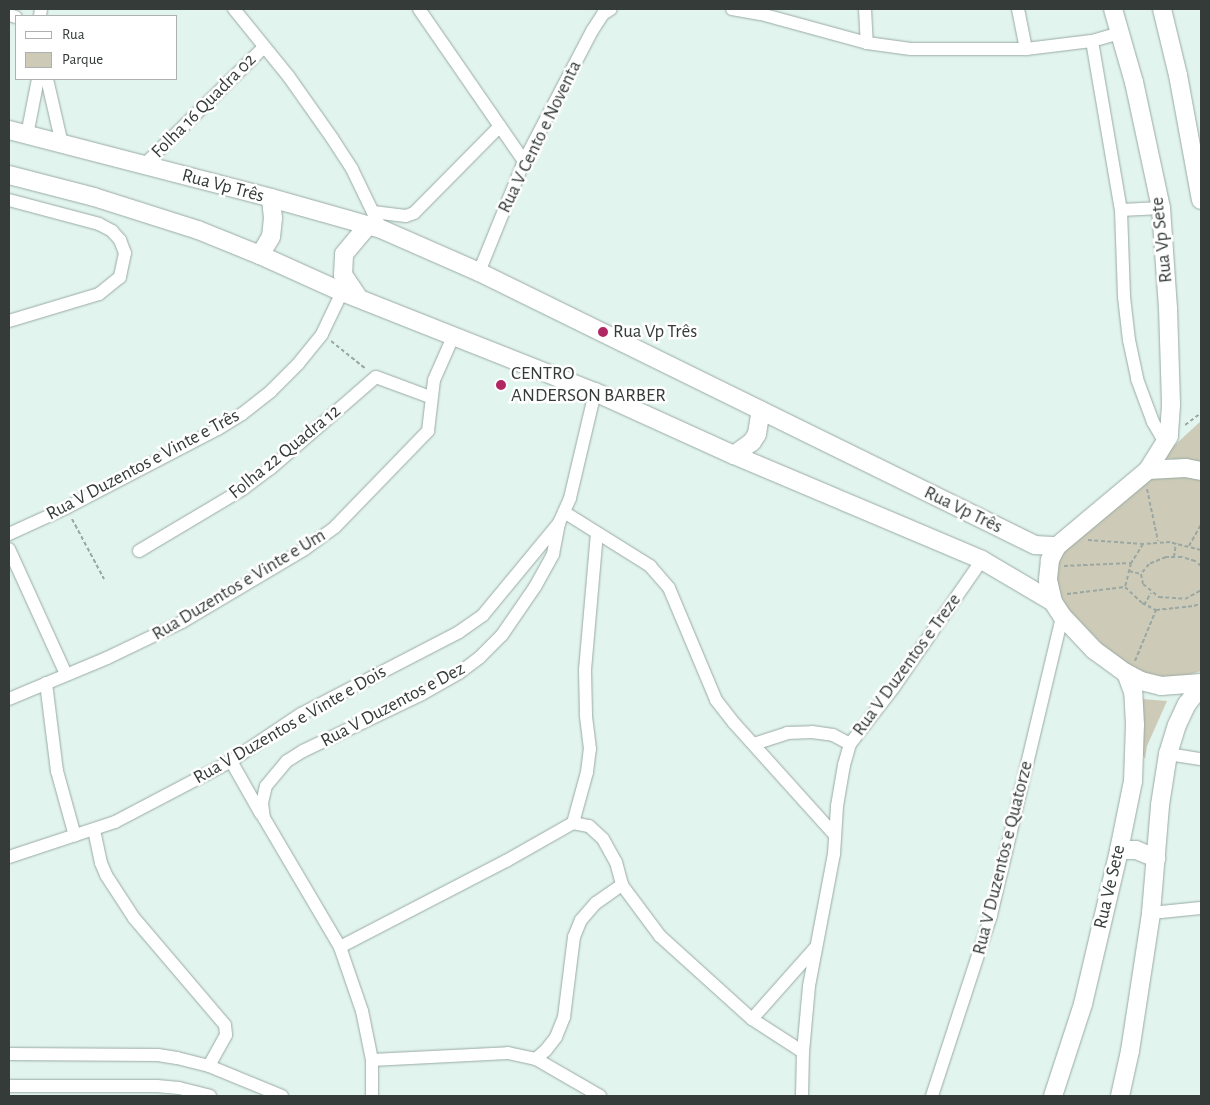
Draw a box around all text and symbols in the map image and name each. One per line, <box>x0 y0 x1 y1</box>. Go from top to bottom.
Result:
legend <box>15 15 178 80</box>
text: Rua <box>62 27 85 42</box>
street label: Folha 16 Quadra 02 <box>147 49 261 163</box>
text: Parque <box>62 52 103 67</box>
street label: Rua V Cento e Noventa <box>493 57 587 217</box>
street label: Rua Vp Três <box>179 164 267 208</box>
street label: Rua Vp Sete <box>1146 196 1178 284</box>
place label: Rua Vp Três <box>613 321 697 343</box>
marker: Rua Vp Três <box>597 326 609 338</box>
place label: CENTRO ANDERSON BARBER <box>511 363 666 407</box>
marker: CENTRO ANDERSON BARBER <box>495 379 507 391</box>
street label: Folha 22 Quadra 12 <box>224 400 346 504</box>
street label: Rua V Duzentos e Vinte e Três <box>42 404 244 526</box>
street label: Rua Vp Três <box>920 481 1006 539</box>
street label: Rua Duzentos e Vinte e Um <box>148 524 330 646</box>
street label: Rua V Duzentos e Treze <box>848 589 966 741</box>
street label: Rua V Duzentos e Dez <box>317 657 469 753</box>
street label: Rua V Duzentos e Vinte e Dois <box>190 660 390 790</box>
street label: Rua V Duzentos e Quatorze <box>968 759 1038 957</box>
street label: Rua Ve Sete <box>1089 843 1131 931</box>

